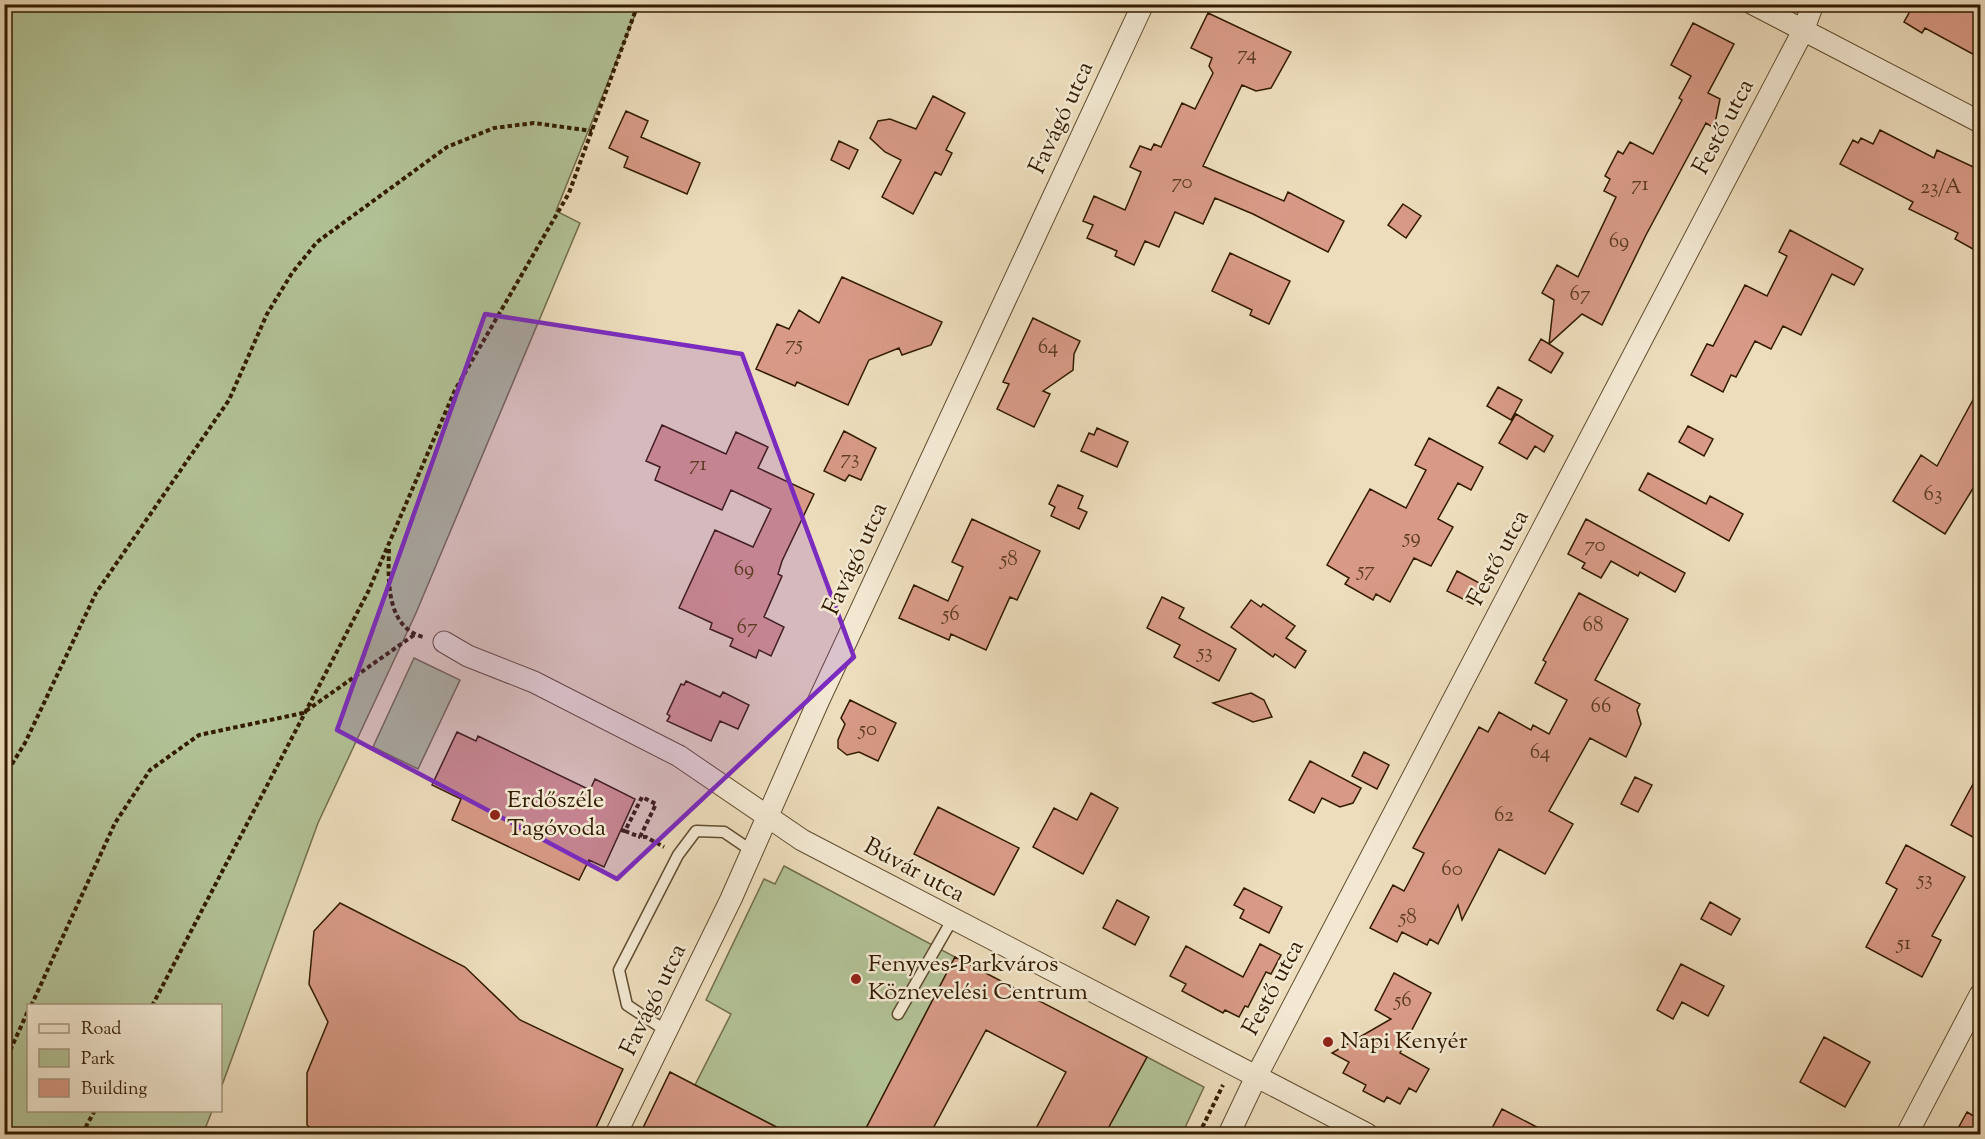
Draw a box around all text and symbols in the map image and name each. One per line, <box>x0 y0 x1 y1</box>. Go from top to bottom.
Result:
house number: 74 <box>1237 40 1257 70</box>
street label: Favágó utca <box>1021 56 1103 180</box>
street label: Festő utca <box>1685 73 1763 181</box>
house number: 70 <box>1171 168 1193 198</box>
house number: 71 <box>1631 170 1649 200</box>
house number: 23/A <box>1920 173 1962 203</box>
house number: 69 <box>1609 227 1629 257</box>
house number: 67 <box>1570 280 1591 310</box>
house number: 75 <box>785 330 803 360</box>
house number: 64 <box>1038 333 1058 363</box>
house number: 73 <box>840 444 860 474</box>
house number: 71 <box>689 450 707 480</box>
house number: 63 <box>1924 480 1942 510</box>
street label: Favágó utca <box>815 497 897 621</box>
street label: Festő utca <box>1460 504 1538 612</box>
house number: 59 <box>1402 523 1421 553</box>
house number: 70 <box>1584 531 1606 561</box>
house number: 58 <box>999 545 1018 575</box>
house number: 69 <box>734 555 754 585</box>
house number: 57 <box>1356 556 1375 586</box>
house number: 56 <box>941 600 960 630</box>
house number: 68 <box>1583 611 1603 641</box>
house number: 67 <box>737 613 758 643</box>
house number: 53 <box>1196 638 1213 668</box>
house number: 66 <box>1591 692 1611 722</box>
house number: 50 <box>858 715 877 745</box>
house number: 64 <box>1530 738 1550 768</box>
place label: Erdőszéle Tagóvoda <box>507 784 606 846</box>
house number: 62 <box>1494 801 1514 831</box>
marker: Erdőszéle Tagóvoda <box>488 808 502 822</box>
street label: Búvár utca <box>857 830 971 912</box>
house number: 60 <box>1441 855 1463 885</box>
house number: 53 <box>1916 865 1933 895</box>
house number: 58 <box>1398 903 1417 933</box>
house number: 51 <box>1896 929 1911 959</box>
street label: Festő utca <box>1235 934 1313 1042</box>
street label: Favágó utca <box>612 938 696 1062</box>
place label: Fenyves-Parkváros Köznevelési Centrum <box>868 948 1088 1010</box>
marker: Fenyves-Parkváros Köznevelési Centrum <box>849 972 863 986</box>
house number: 56 <box>1393 986 1412 1016</box>
legend <box>27 1004 222 1112</box>
text: Road <box>81 1017 121 1043</box>
place label: Napi Kenyér <box>1340 1025 1468 1059</box>
marker: Napi Kenyér <box>1321 1035 1335 1049</box>
text: Park <box>81 1047 116 1073</box>
text: Building <box>81 1077 147 1103</box>

